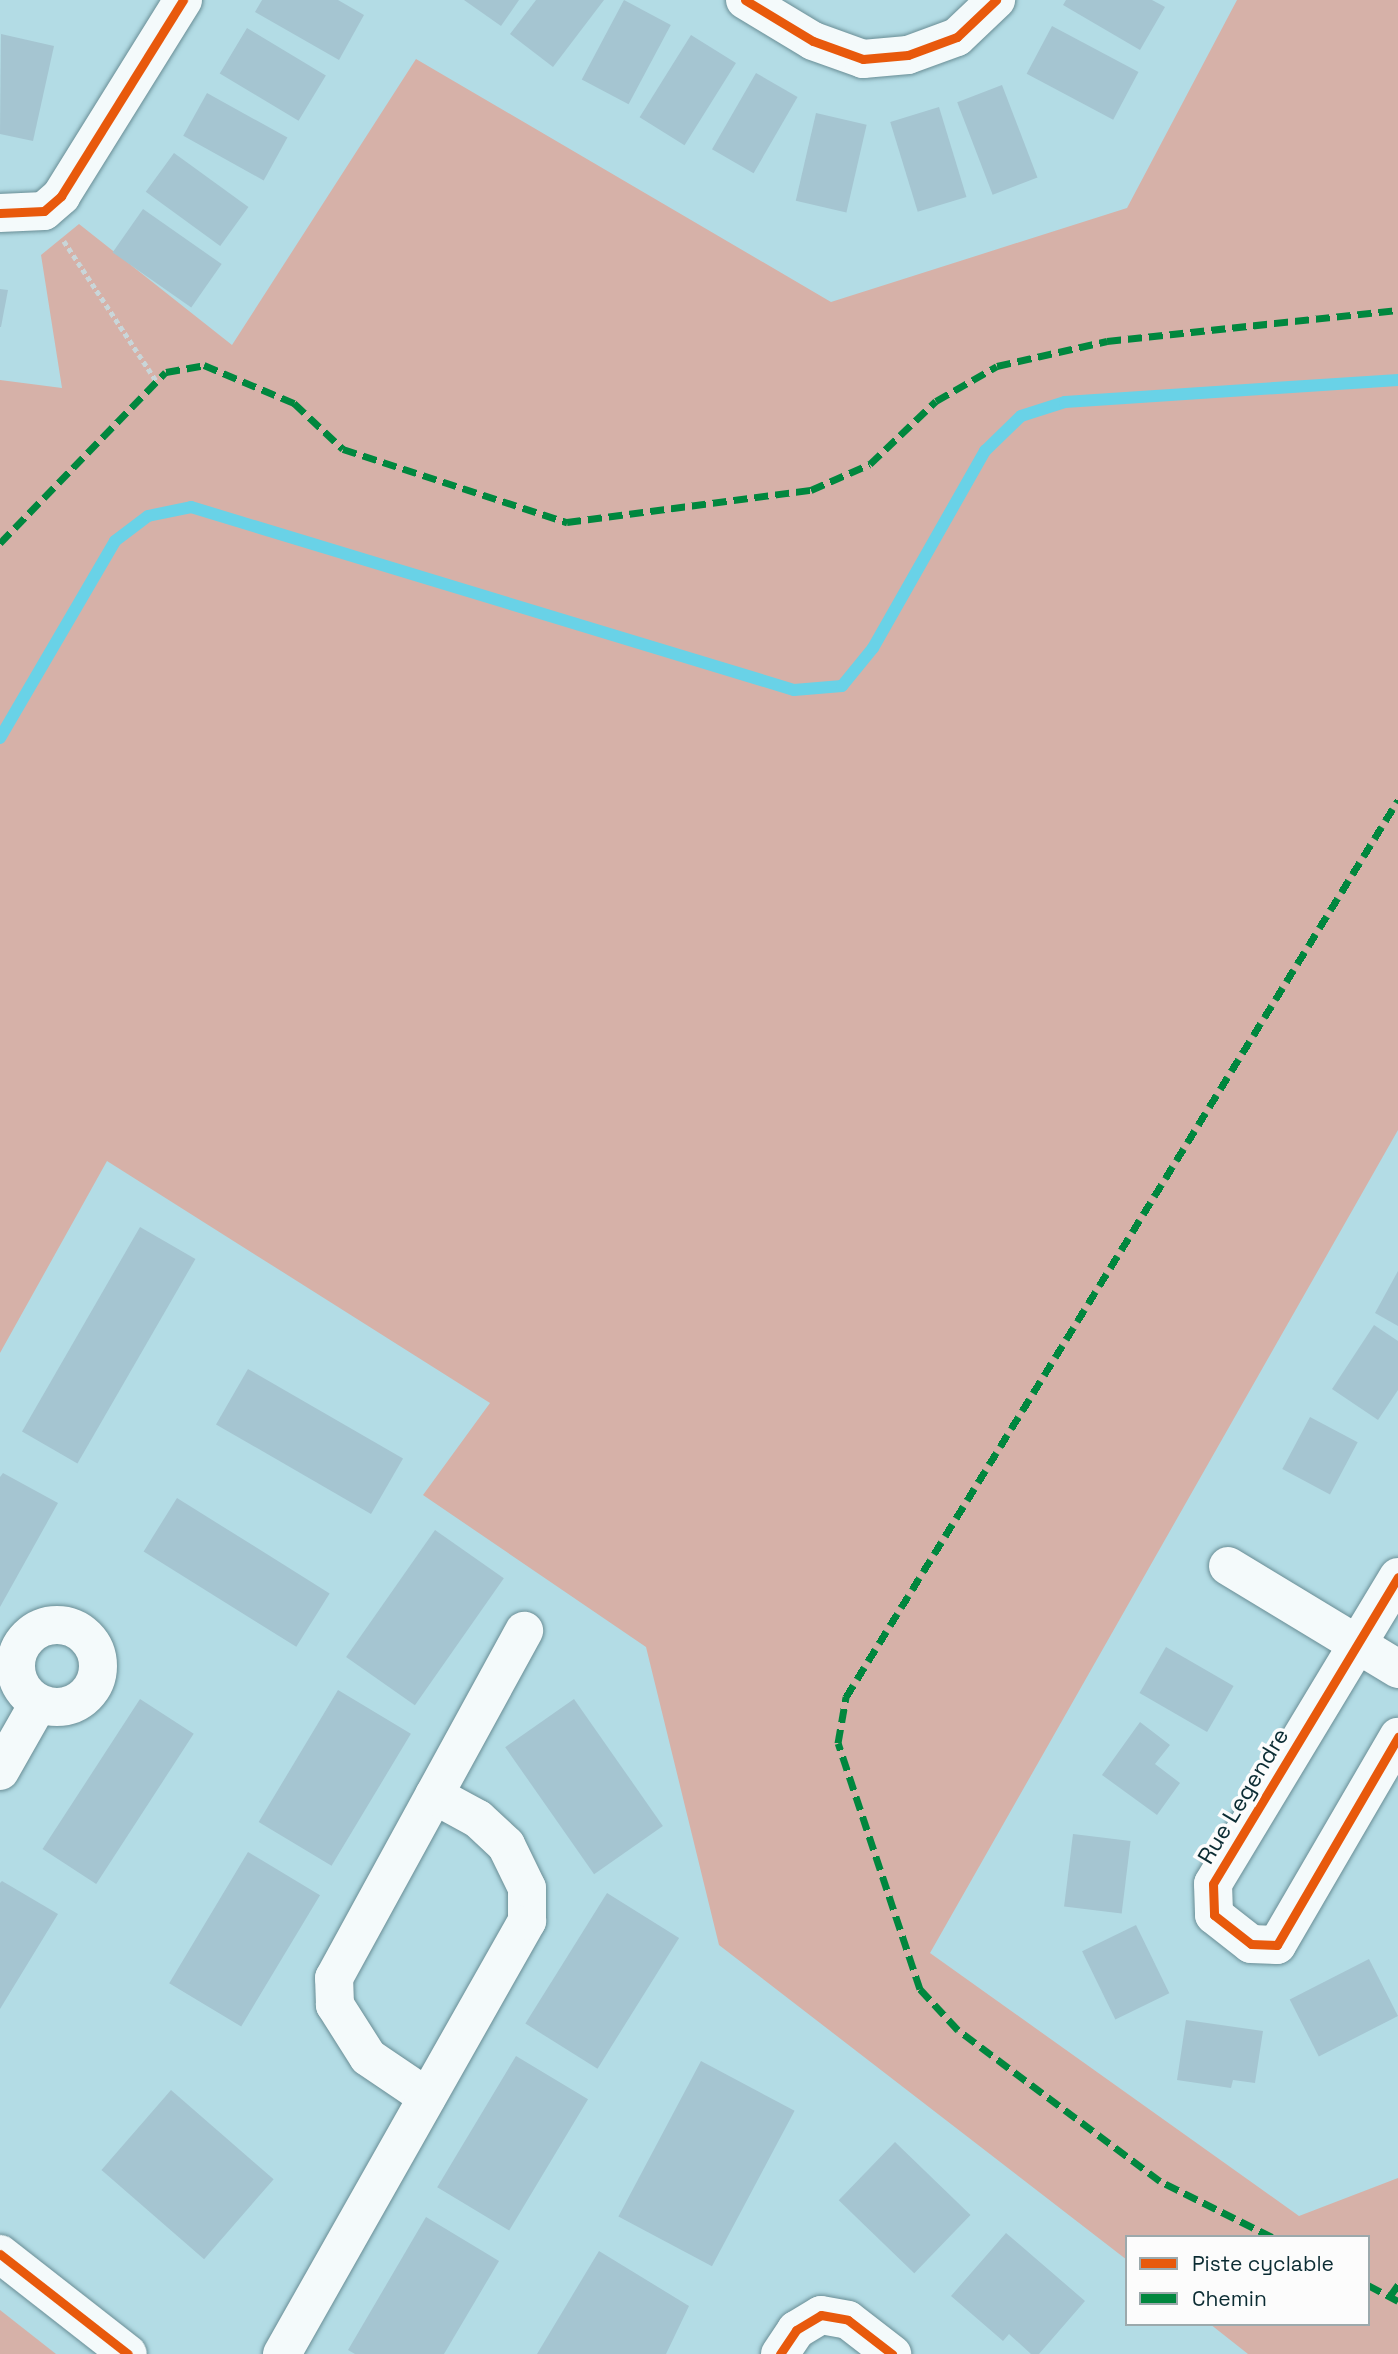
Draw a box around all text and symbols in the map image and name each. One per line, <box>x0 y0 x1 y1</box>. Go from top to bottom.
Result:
street label: Rue Legendre <box>1192 1723 1294 1869</box>
legend <box>1125 2235 1370 2326</box>
text: Piste cyclable <box>1192 2250 1334 2277</box>
text: Chemin <box>1192 2285 1267 2312</box>

